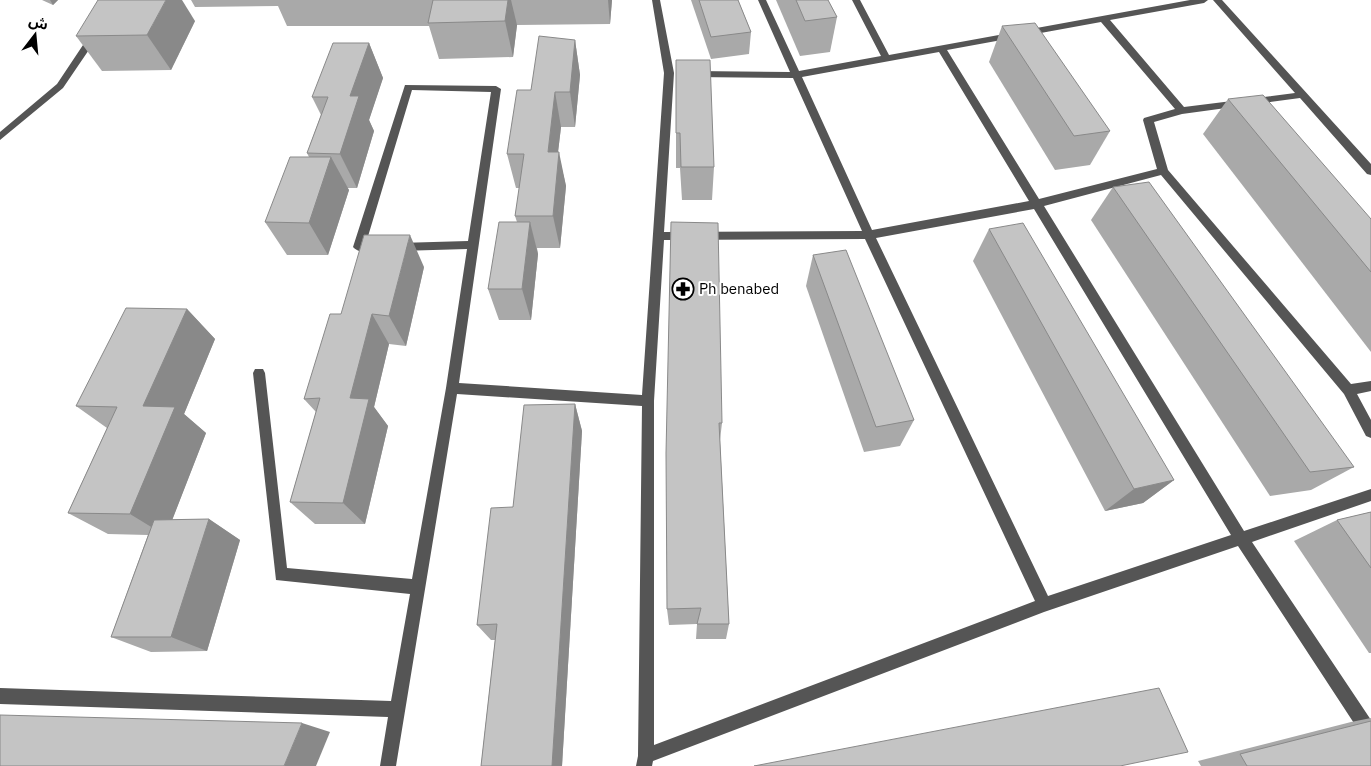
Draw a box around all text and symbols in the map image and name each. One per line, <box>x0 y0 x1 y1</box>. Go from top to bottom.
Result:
north arrow <box>10 10 60 60</box>
text: ش <box>27 11 50 34</box>
pharmacy icon: Ph benabed <box>671 277 695 301</box>
place label: Ph benabed <box>699 279 779 298</box>

